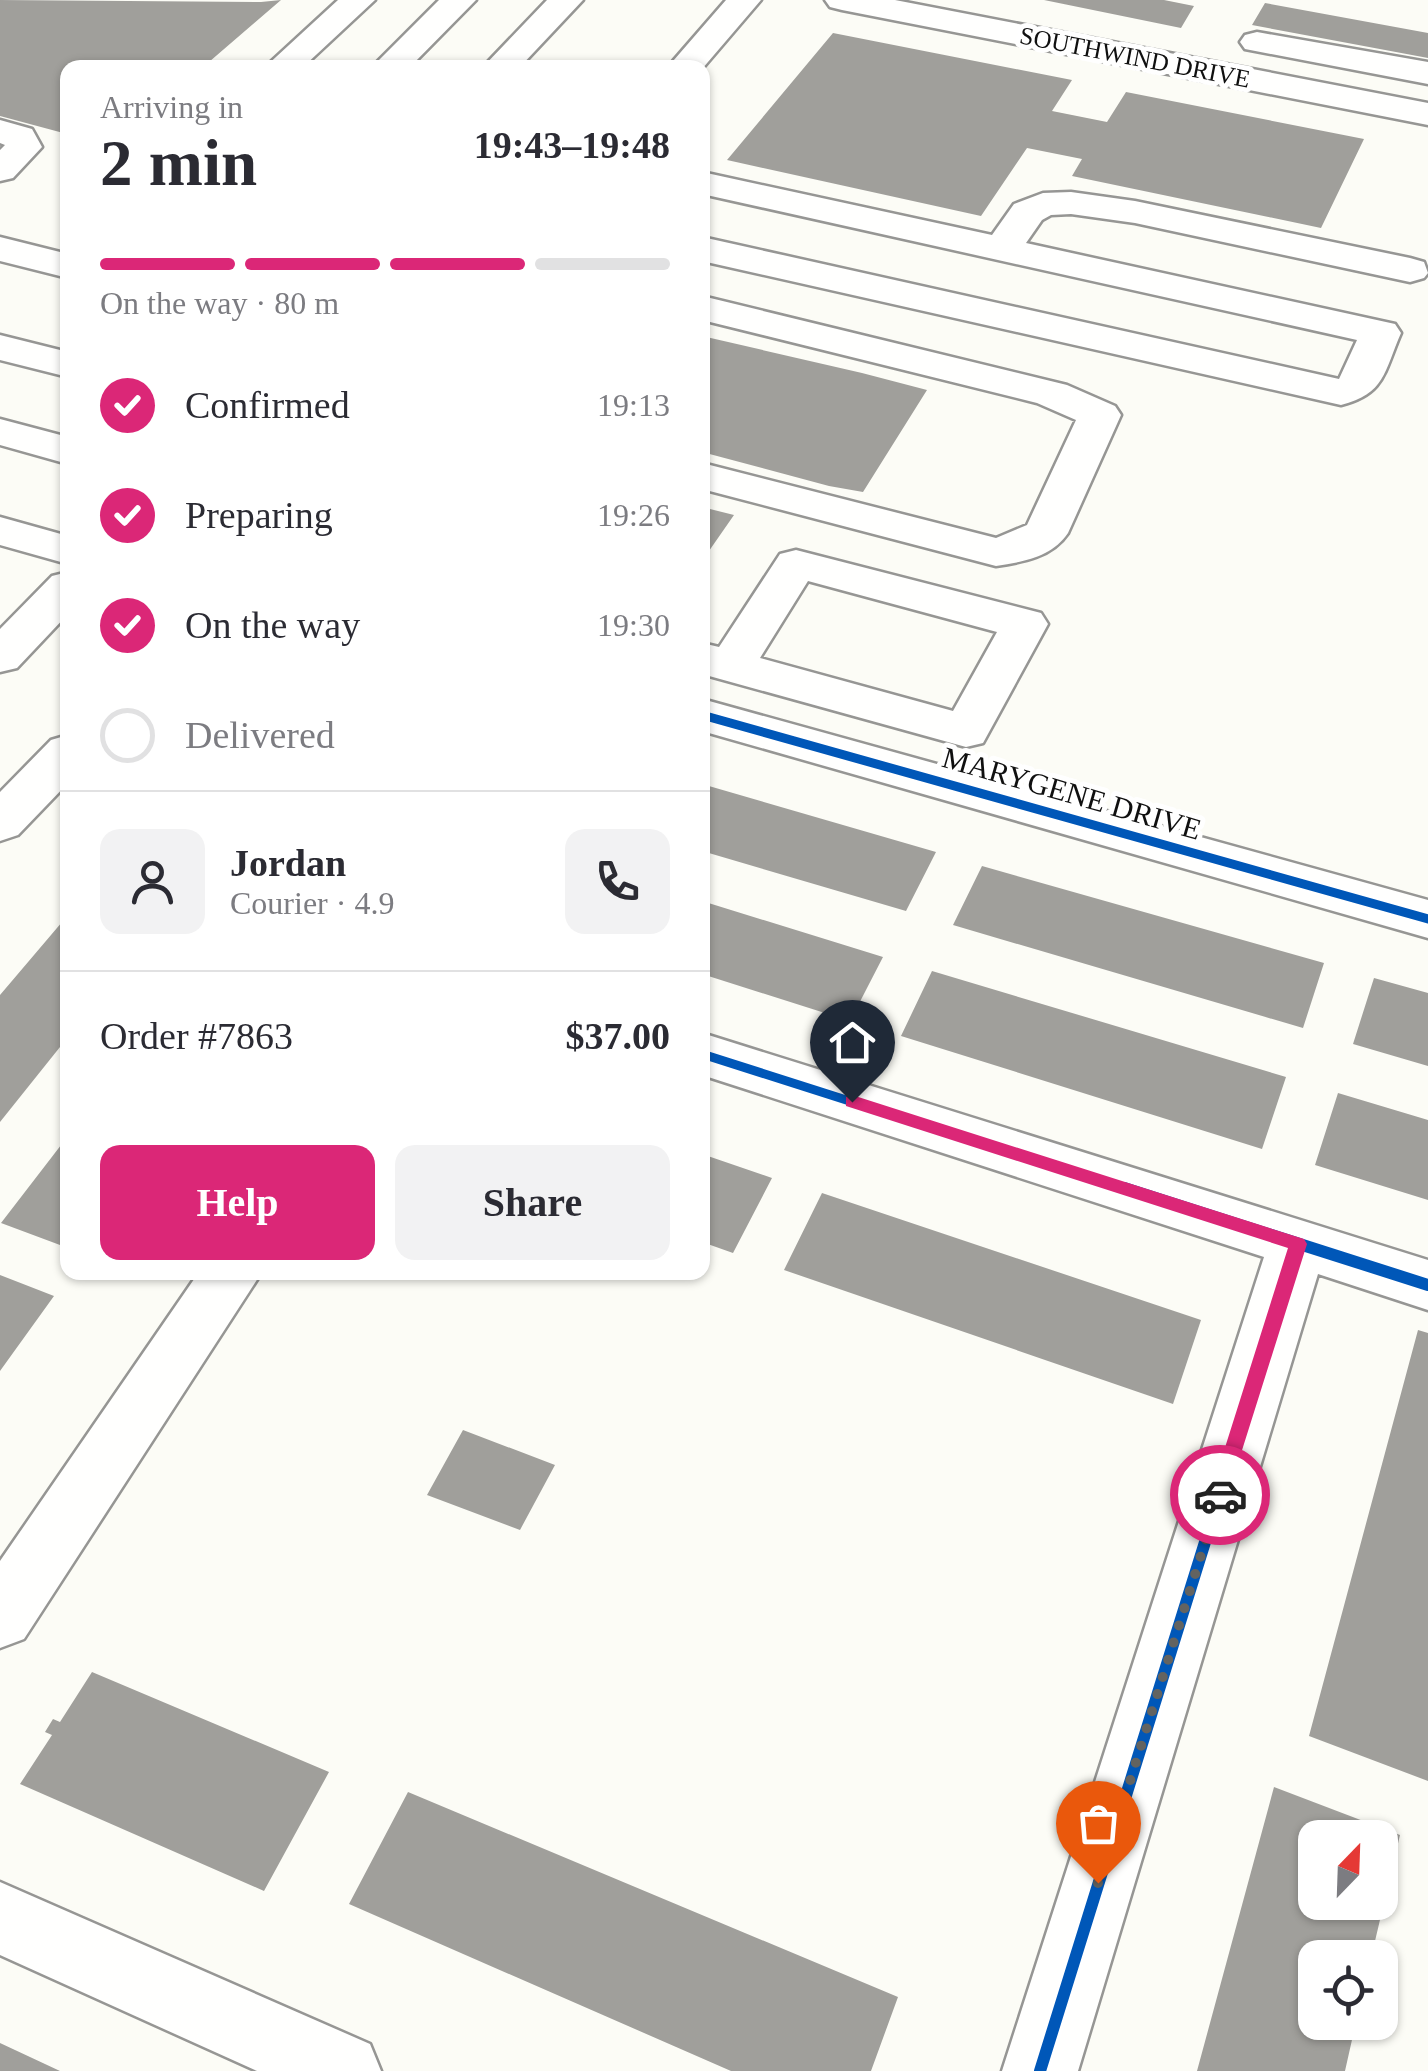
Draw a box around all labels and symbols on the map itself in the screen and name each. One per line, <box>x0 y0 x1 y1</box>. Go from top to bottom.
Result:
street label: SOUTHWIND DRIVE <box>1018 21 1252 93</box>
street label: MARYGENE DRIVE <box>939 740 1205 846</box>
pin <box>810 1000 895 1103</box>
courier <box>1170 1445 1270 1545</box>
pin <box>1056 1781 1141 1884</box>
north arrow <box>1298 1820 1398 1920</box>

